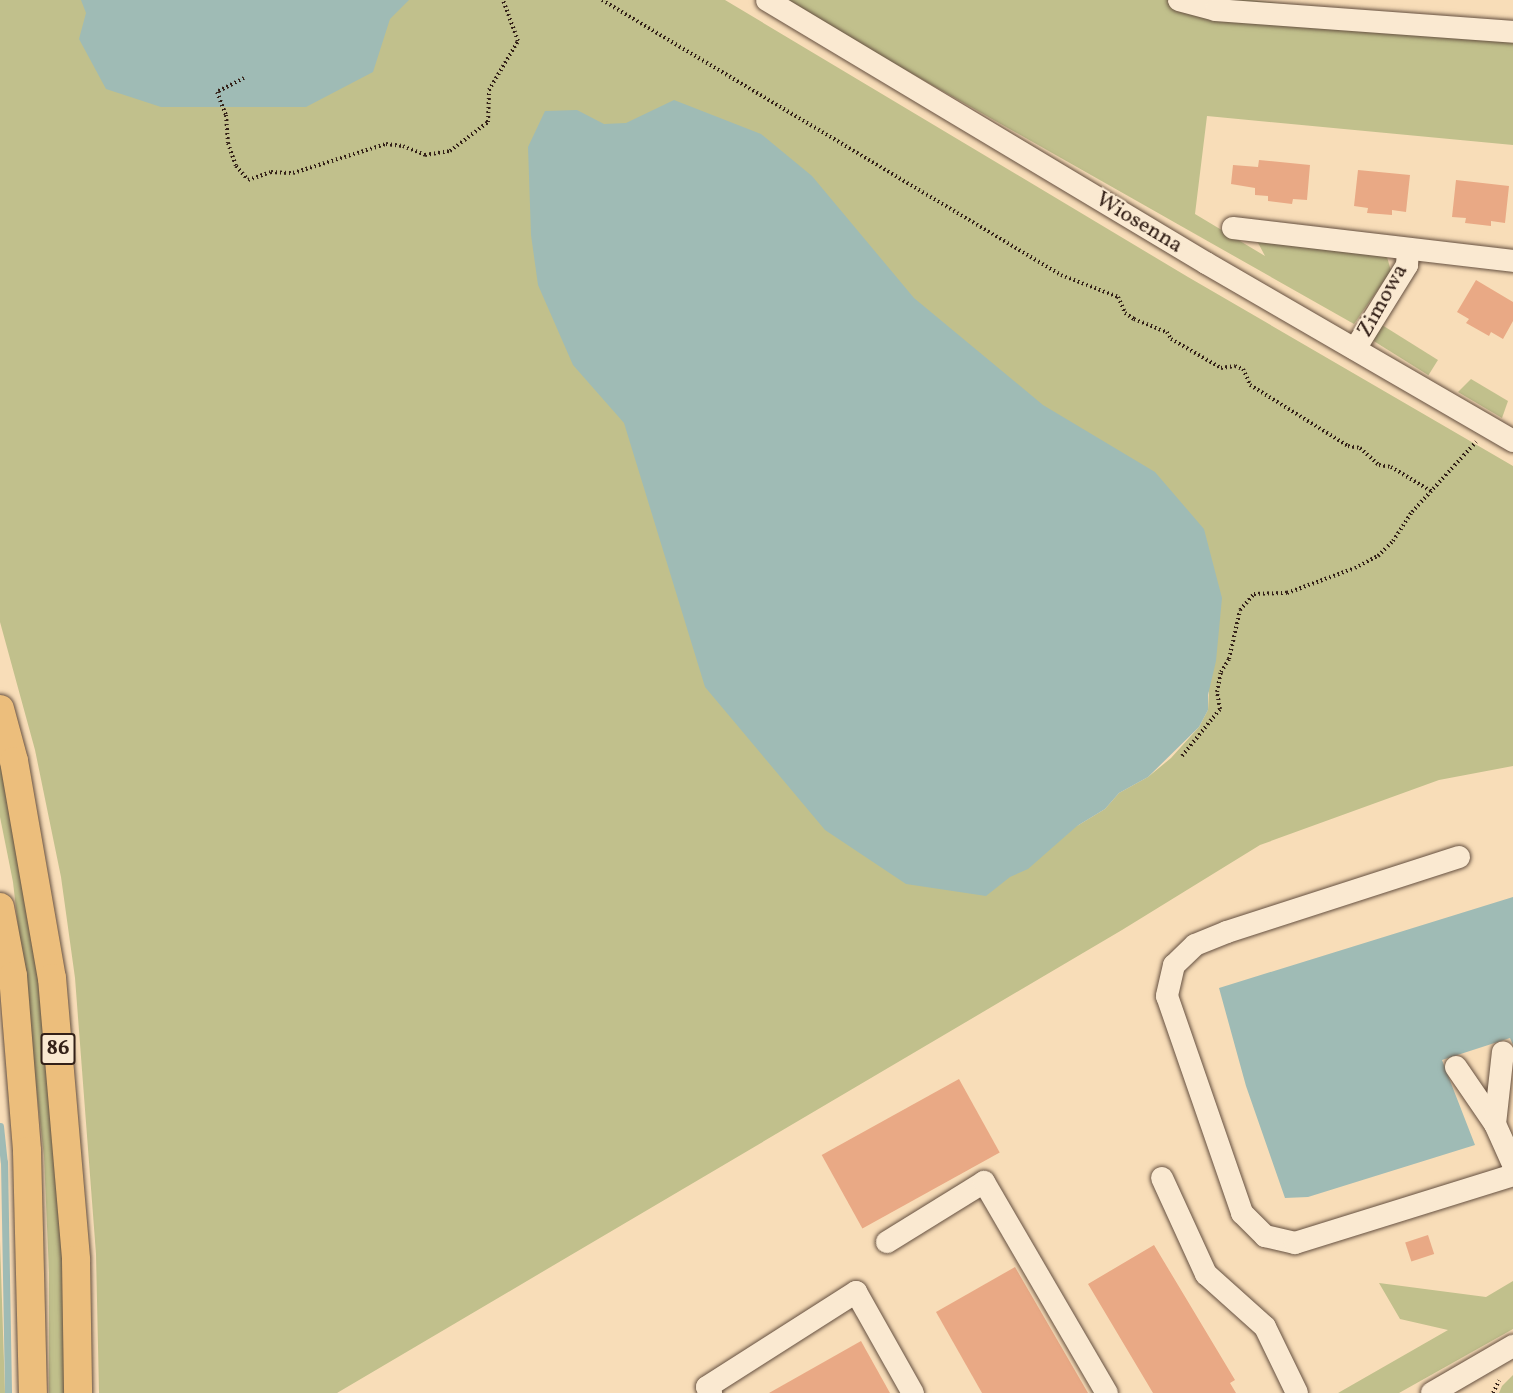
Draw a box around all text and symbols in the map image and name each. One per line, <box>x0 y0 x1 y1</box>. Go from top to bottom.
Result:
street label: Wiosenna <box>1091 187 1187 259</box>
street label: Zimowa <box>1352 260 1414 342</box>
road number: 86 <box>40 1031 76 1067</box>

